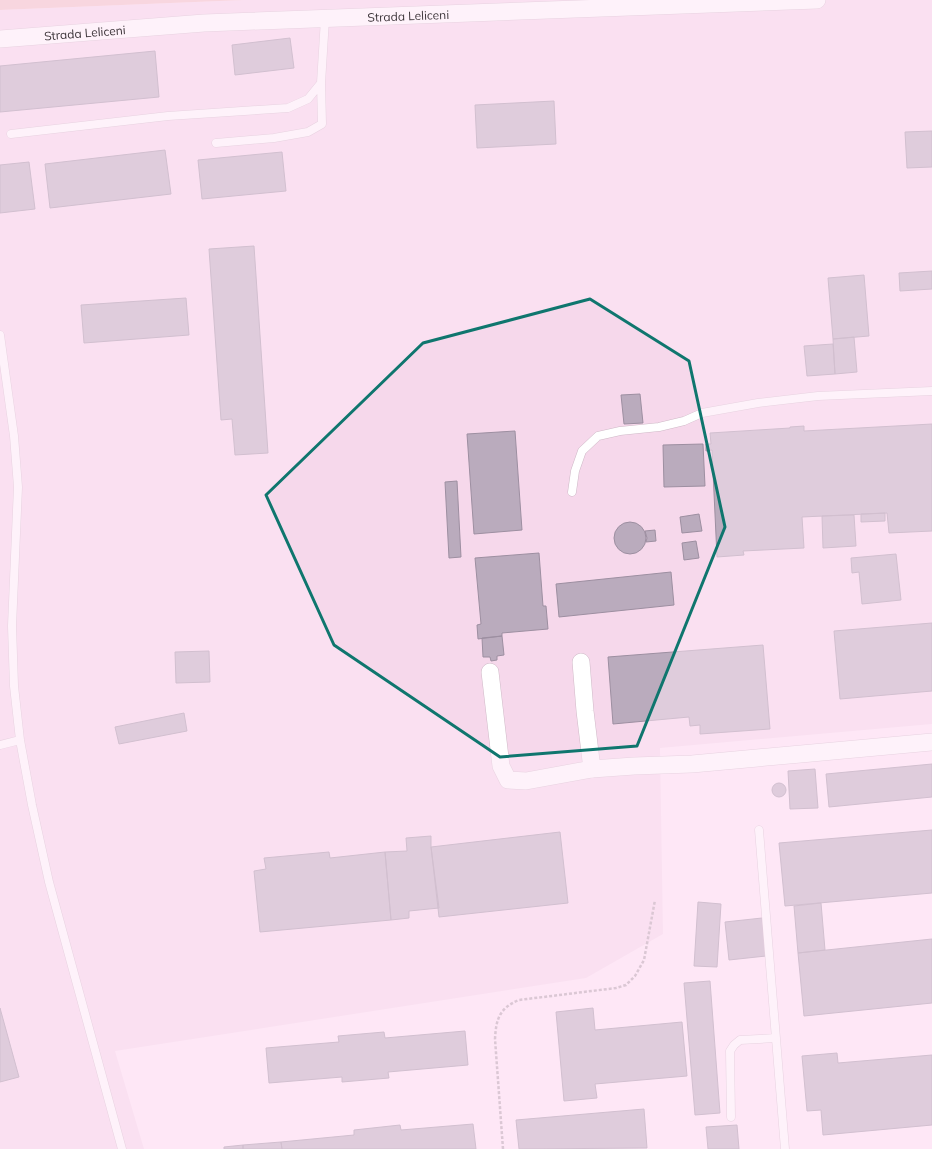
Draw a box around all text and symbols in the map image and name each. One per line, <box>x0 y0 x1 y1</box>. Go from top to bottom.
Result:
street label: Strada Leliceni <box>367 6 449 24</box>
street label: Strada Leliceni <box>43 22 126 43</box>

